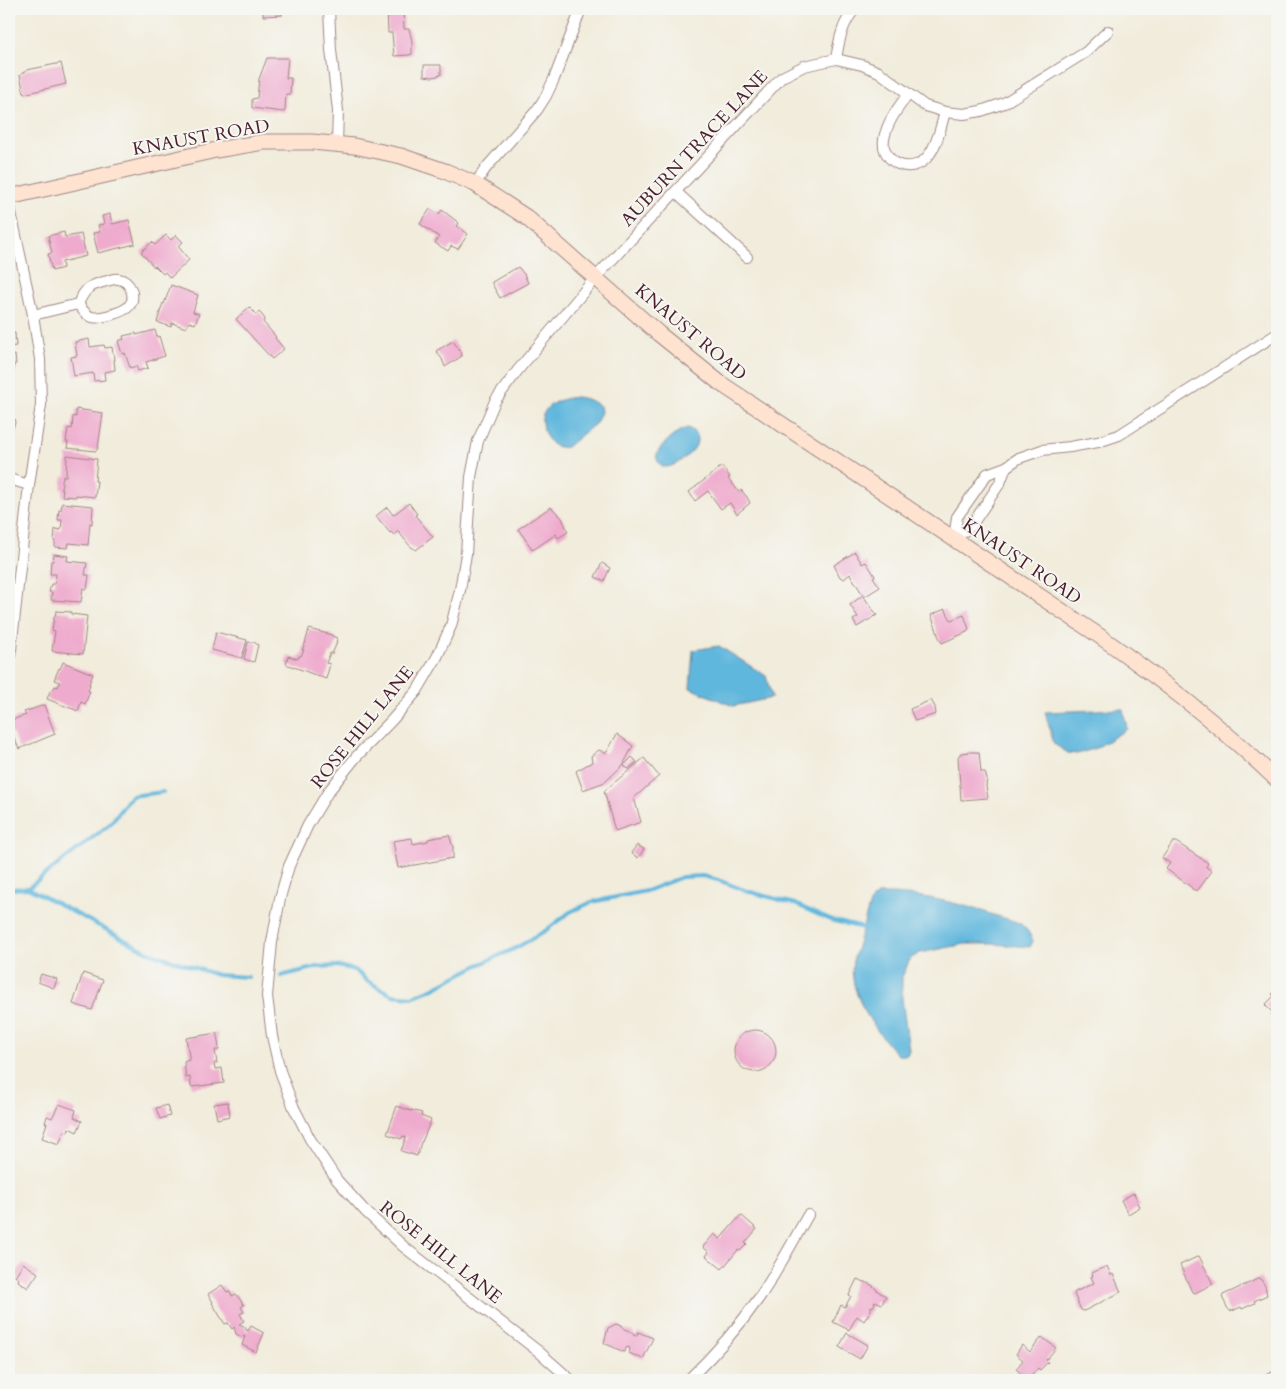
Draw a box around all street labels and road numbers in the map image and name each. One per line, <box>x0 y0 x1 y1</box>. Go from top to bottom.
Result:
street label: AUBURN TRACE LANE <box>615 65 774 232</box>
street label: KNAUST ROAD <box>131 113 272 162</box>
street label: KNAUST ROAD <box>629 278 752 387</box>
street label: KNAUST ROAD <box>957 512 1086 611</box>
street label: ROSE HILL LANE <box>305 661 420 794</box>
street label: ROSE HILL LANE <box>374 1195 507 1310</box>

